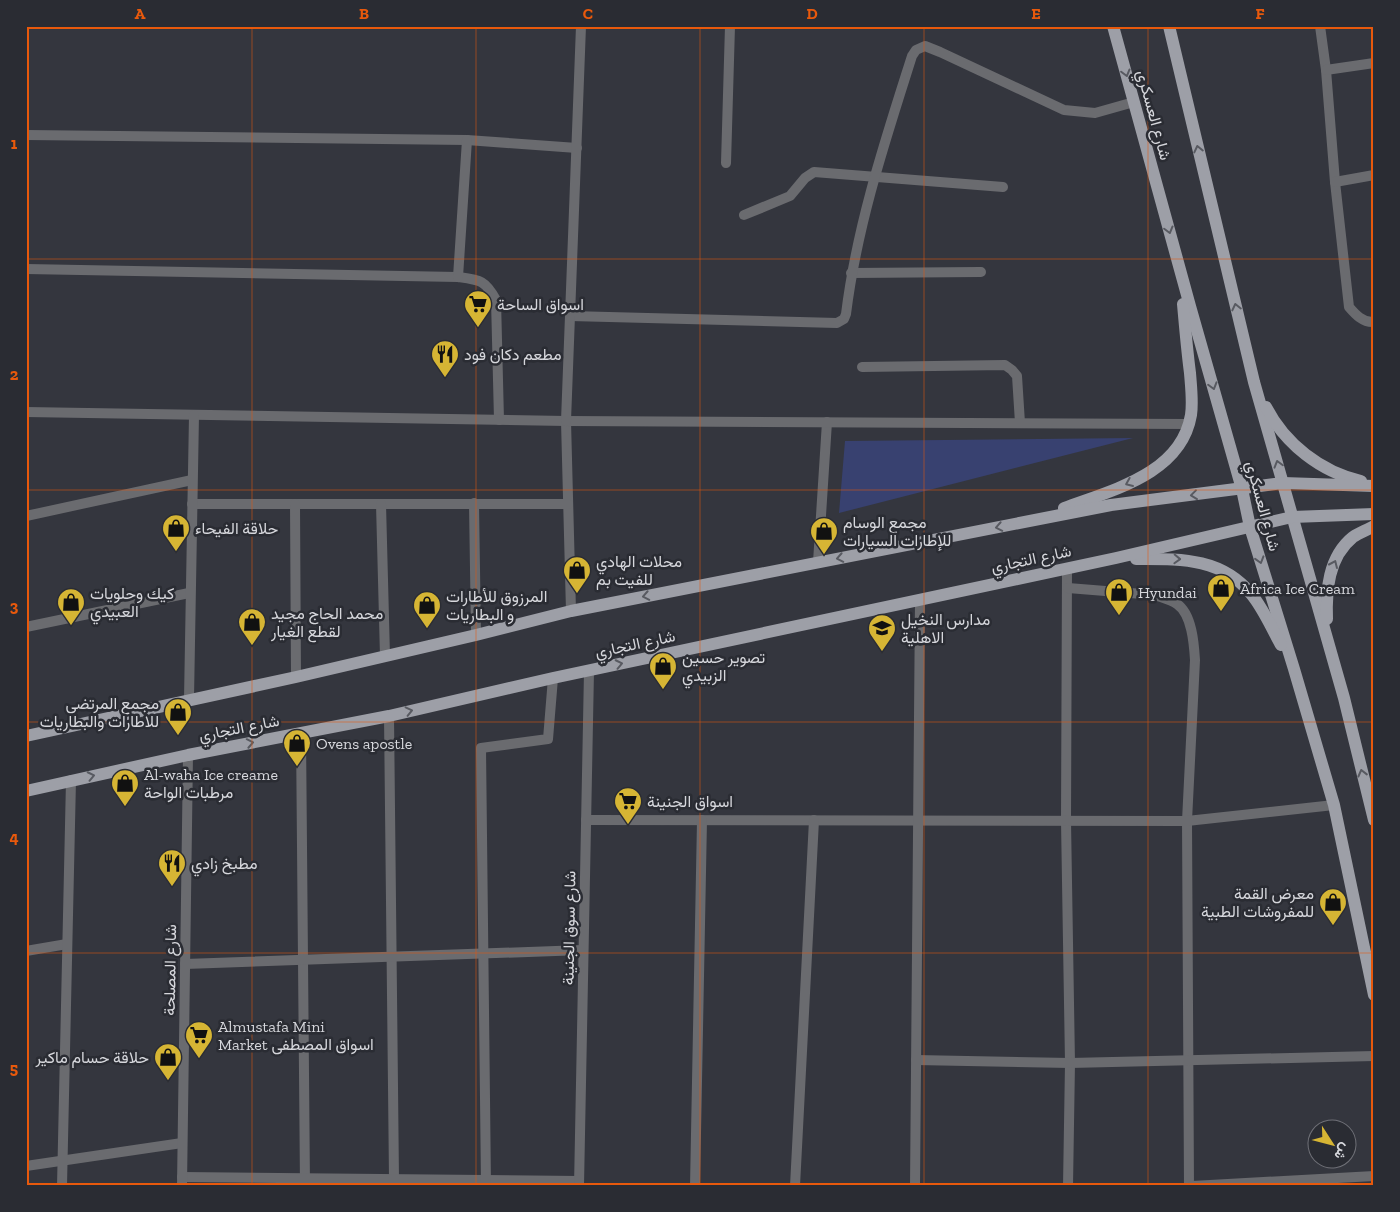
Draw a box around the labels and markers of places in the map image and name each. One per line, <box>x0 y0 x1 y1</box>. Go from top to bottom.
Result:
supermarket icon: اسواق الساحة <box>463 289 493 328</box>
place label: اسواق الساحة <box>497 295 584 315</box>
restaurant icon: مطعم دكان فود <box>430 339 460 378</box>
place label: مطعم دكان فود <box>464 345 562 365</box>
shop icon: حلاقة الفيحاء <box>161 513 191 552</box>
place label: مجمع الوسام للإطارات السيارات <box>843 513 951 551</box>
shop icon: مجمع الوسام للإطارات السيارات <box>809 516 839 555</box>
place label: حلاقة الفيحاء <box>195 519 279 538</box>
place label: محلات الهادي للفيت بم <box>596 552 682 590</box>
shop icon: محلات الهادي للفيت بم <box>562 555 592 594</box>
shop icon: Africa Ice Cream <box>1206 573 1236 612</box>
shop icon: Hyundai <box>1104 577 1134 616</box>
place label: Africa Ice Cream <box>1240 579 1355 598</box>
place label: Hyundai <box>1138 583 1197 602</box>
place label: كيك وحلويات العبيدي <box>90 584 174 625</box>
shop icon: كيك وحلويات العبيدي <box>56 587 86 626</box>
place label: المرزوق للأطارات و البطاريات <box>446 587 547 625</box>
shop icon: المرزوق للأطارات و البطاريات <box>412 590 442 629</box>
place label: محمد الحاج مجيد لقطع الغيار <box>270 604 383 643</box>
shop icon: محمد الحاج مجيد لقطع الغيار <box>237 607 267 646</box>
place label: مدارس النخيل الاهلية <box>901 610 990 647</box>
school or university icon: مدارس النخيل الاهلية <box>867 613 897 652</box>
place label: تصوير حسين الزبيدي <box>682 648 765 689</box>
shop icon: تصوير حسين الزبيدي <box>648 651 678 690</box>
place label: مجمع المرتضى للاطارات والبطاريات <box>40 694 159 732</box>
shop icon: مجمع المرتضى للاطارات والبطاريات <box>163 697 193 736</box>
shop icon: Ovens apostle <box>282 728 312 767</box>
place label: Ovens apostle <box>316 734 412 753</box>
place label: Al-waha Ice creame مرطبات الواحة <box>144 765 278 803</box>
shop icon: Al-waha Ice creame مرطبات الواحة <box>110 768 140 807</box>
supermarket icon: اسواق الجنينة <box>613 786 643 825</box>
place label: اسواق الجنينة <box>647 792 733 812</box>
restaurant icon: مطبخ زادي <box>157 848 187 887</box>
place label: مطبخ زادي <box>191 854 258 877</box>
place label: معرض القمة للمفروشات الطبية <box>1201 884 1314 922</box>
shop icon: معرض القمة للمفروشات الطبية <box>1318 887 1348 926</box>
place label: Almustafa Mini Market اسواق المصطفى <box>218 1017 374 1055</box>
supermarket icon: Almustafa Mini Market اسواق المصطفى <box>184 1020 214 1059</box>
shop icon: حلاقة حسام ماكير <box>153 1042 183 1081</box>
place label: حلاقة حسام ماكير <box>34 1048 149 1068</box>

